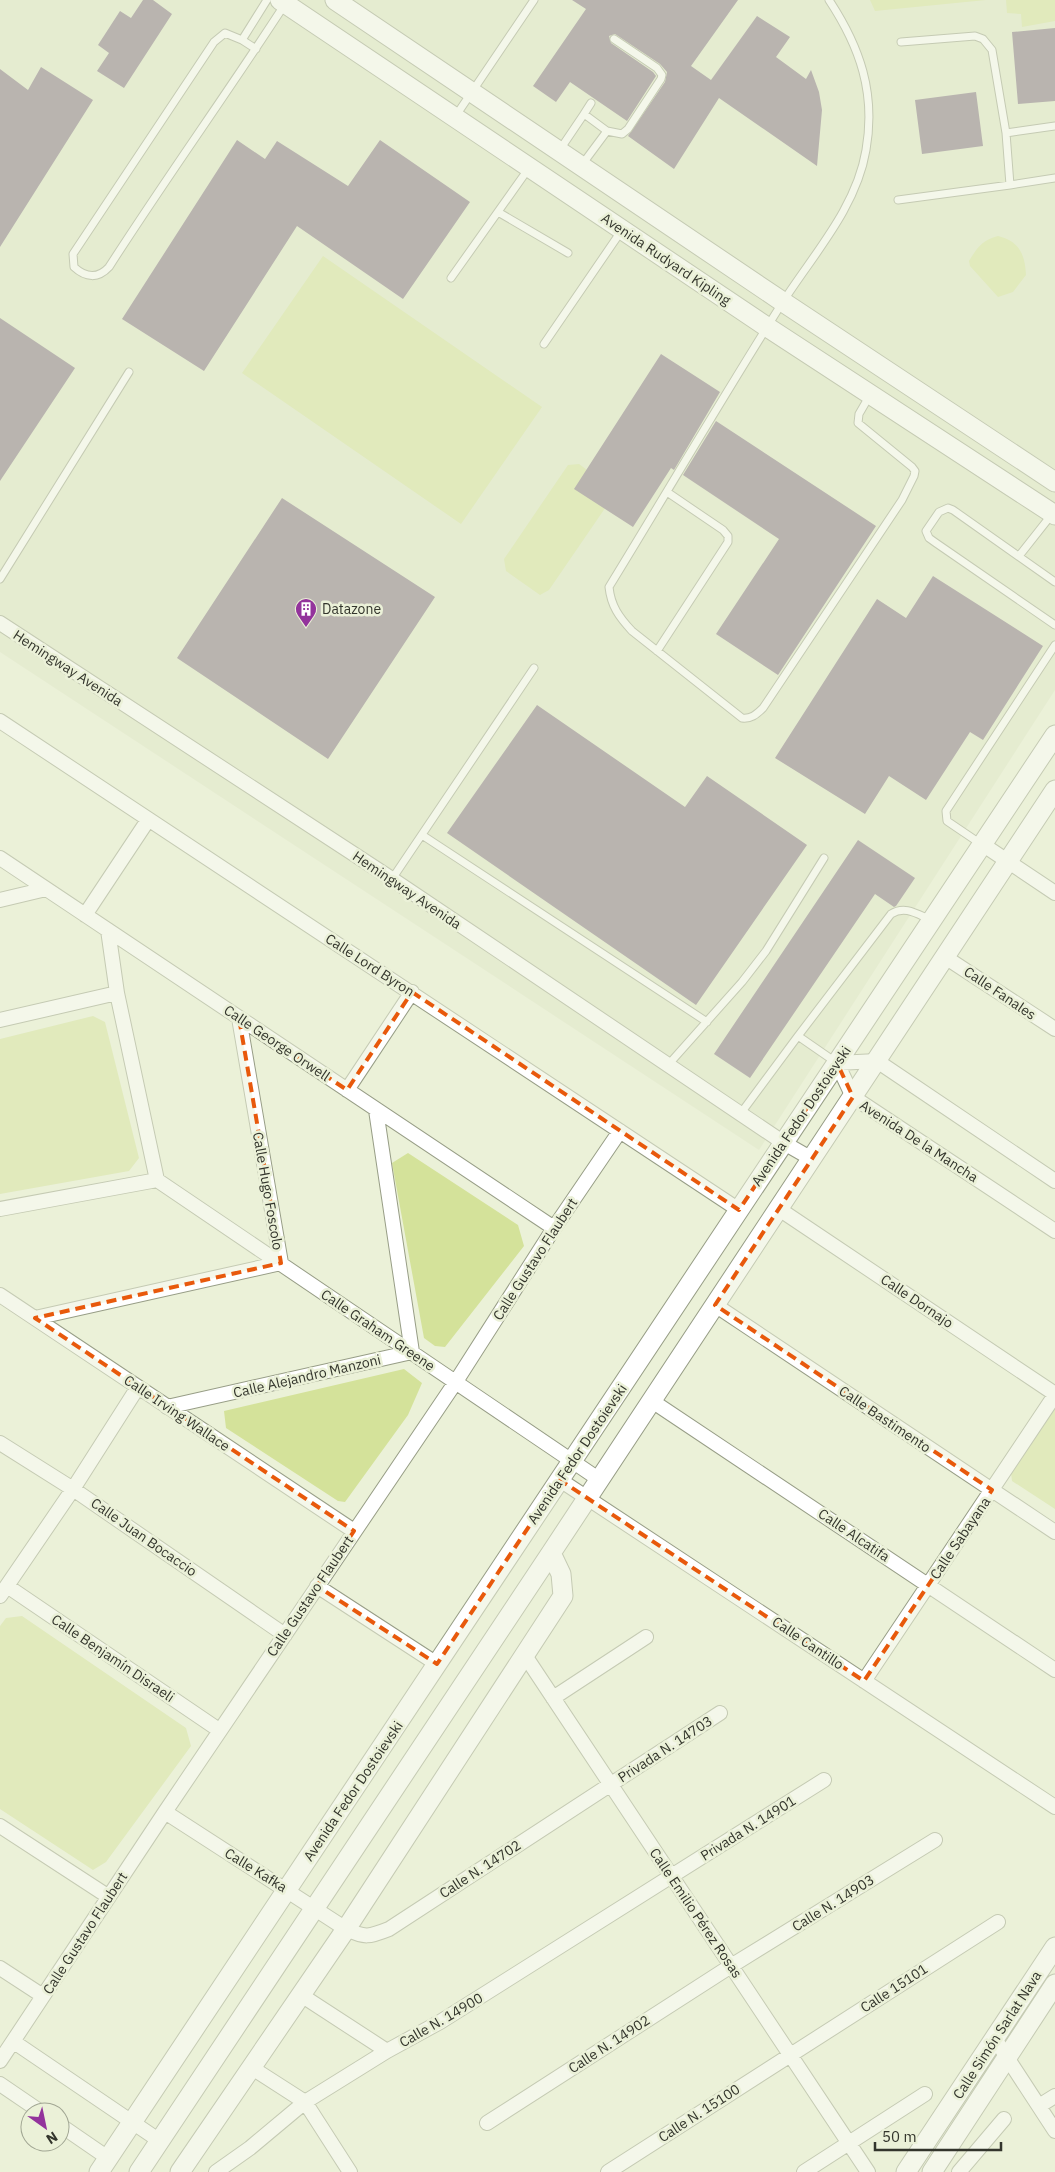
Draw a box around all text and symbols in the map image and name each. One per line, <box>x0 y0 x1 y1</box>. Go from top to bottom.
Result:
street label: Avenida Rudyard Kipling <box>598 209 735 309</box>
building icon: Datazone <box>294 597 318 628</box>
place label: Datazone <box>322 600 381 618</box>
street label: Hemingway Avenida <box>10 626 127 710</box>
street label: Hemingway Avenida <box>349 847 465 933</box>
street label: Calle Lord Byron <box>322 929 418 1001</box>
street label: Calle Fanales <box>960 962 1040 1024</box>
street label: Calle George Orwell <box>221 1001 334 1085</box>
street label: Avenida Fedor Dostoievski <box>747 1042 855 1190</box>
street label: Avenida De la Mancha <box>856 1096 982 1186</box>
street label: Calle Hugo Foscolo <box>249 1131 287 1252</box>
street label: Calle Gustavo Flaubert <box>489 1194 581 1324</box>
street label: Calle Dornajo <box>877 1270 957 1332</box>
street label: Calle Graham Greene <box>318 1285 439 1375</box>
street label: Calle Alejandro Manzoni <box>231 1350 383 1402</box>
street label: Calle Irving Wallace <box>121 1371 234 1455</box>
street label: Avenida Fedor Dostoievski <box>523 1380 631 1528</box>
street label: Calle Bastimento <box>836 1382 935 1456</box>
street label: Calle Sabayana <box>926 1493 994 1583</box>
street label: Calle Juan Bocaccio <box>87 1494 201 1580</box>
street label: Calle Alcatifa <box>815 1504 894 1566</box>
street label: Calle Gustavo Flaubert <box>263 1532 357 1660</box>
street label: Calle Benjamín Disraeli <box>48 1610 178 1706</box>
street label: Calle Cantillo <box>769 1612 847 1674</box>
street label: Privada N. 14703 <box>614 1712 716 1786</box>
street label: Avenida Fedor Dostoievski <box>299 1717 407 1865</box>
street label: Privada N. 14901 <box>697 1791 799 1865</box>
street label: Calle N. 14702 <box>436 1836 524 1902</box>
street label: Calle Kafka <box>221 1844 291 1897</box>
street label: Calle Emilio Pérez Rosas <box>646 1844 746 1982</box>
street label: Calle Gustavo Flaubert <box>39 1868 131 1998</box>
street label: Calle N. 14903 <box>788 1871 878 1935</box>
street label: Calle 15101 <box>857 1960 931 2016</box>
street label: Calle Simón Sarlat Nava <box>949 1967 1046 2103</box>
street label: Calle N. 14900 <box>396 1989 486 2051</box>
street label: Calle N. 14902 <box>565 2011 653 2077</box>
street label: Calle N. 15100 <box>655 2080 743 2146</box>
north arrow <box>20 2102 70 2152</box>
scale bar <box>875 2120 1001 2152</box>
text: 50 m <box>882 2127 917 2146</box>
text: N <box>43 2128 61 2148</box>

